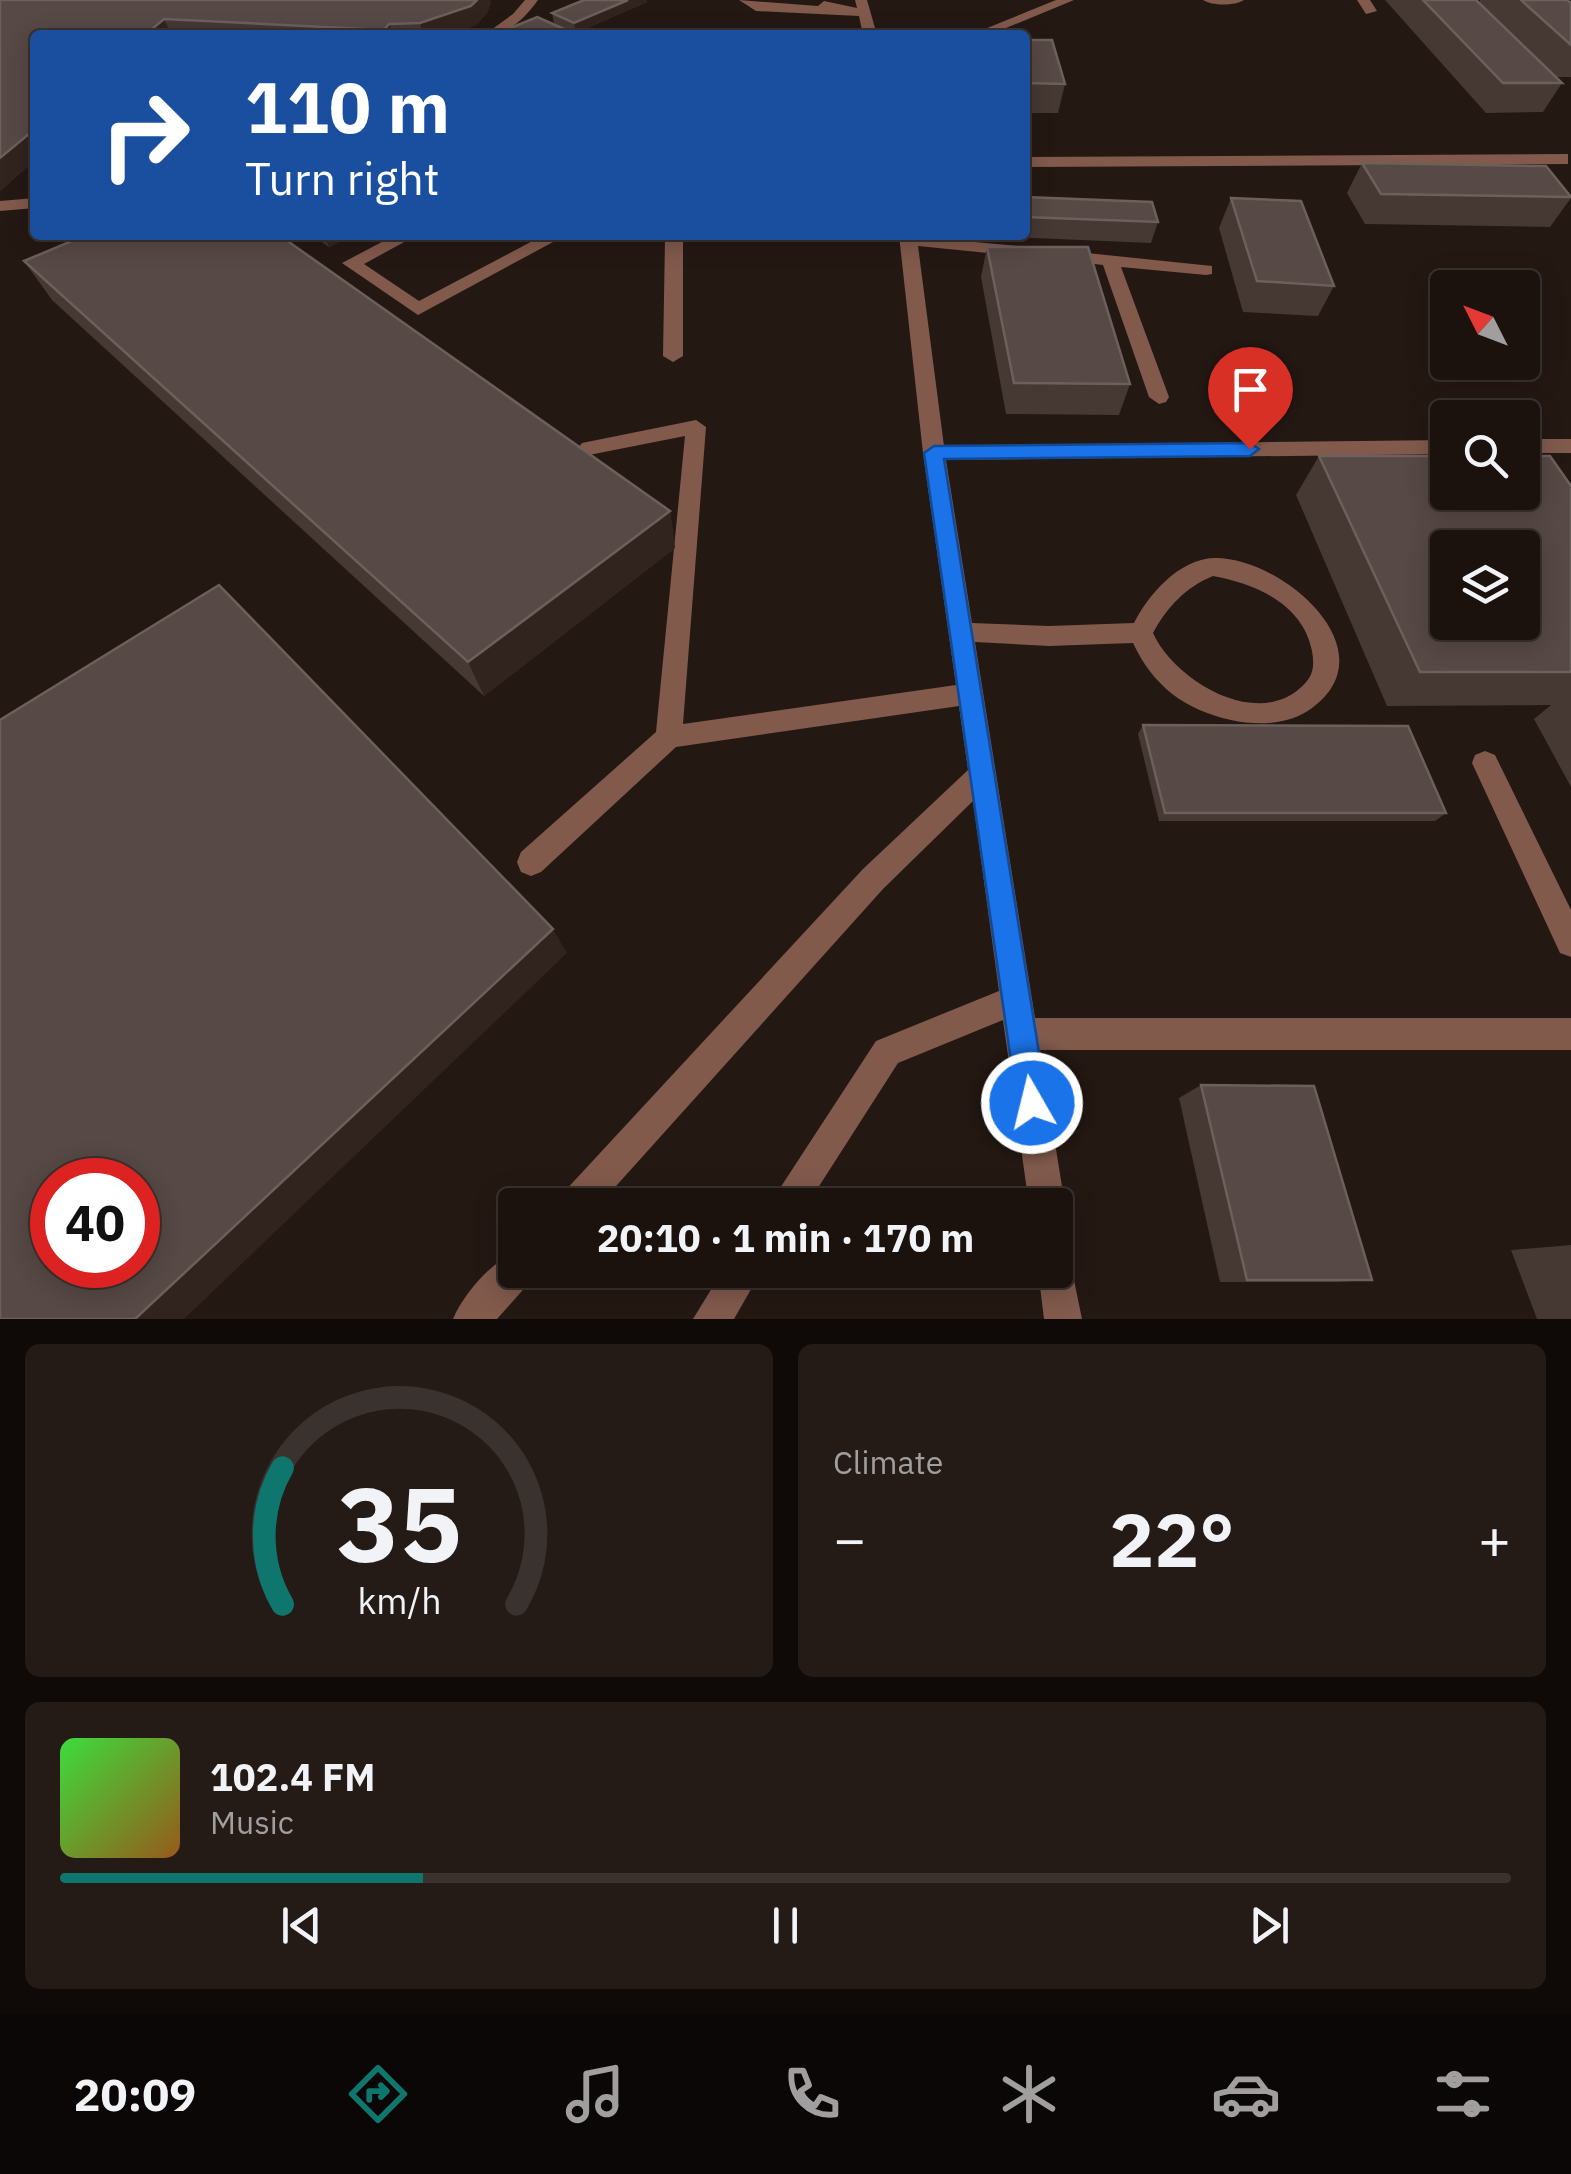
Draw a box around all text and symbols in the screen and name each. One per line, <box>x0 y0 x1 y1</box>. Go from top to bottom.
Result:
text: 110 m <box>245 61 450 152</box>
icon: right <box>80 70 210 200</box>
text: Turn right <box>245 149 440 207</box>
north arrow <box>1430 270 1540 380</box>
map controls <box>1430 270 1540 640</box>
pin <box>1208 347 1293 450</box>
icon: arrive <box>1223 362 1278 417</box>
button: search <box>1430 400 1540 510</box>
button: layers <box>1430 530 1540 640</box>
position arrow <box>980 1051 1084 1155</box>
speed limit sign: 40 <box>30 1158 160 1288</box>
text: 20:10 · 1 min · 170 m <box>597 1213 974 1262</box>
text: Climate <box>833 1441 943 1483</box>
text: 35 <box>337 1455 461 1591</box>
text: 22° <box>1109 1490 1235 1588</box>
text: − <box>833 1503 866 1574</box>
text: + <box>1478 1503 1511 1574</box>
text: km/h <box>357 1577 441 1624</box>
text: 102.4 FM <box>210 1752 375 1801</box>
text: Music <box>210 1801 294 1843</box>
icon: previous <box>274 1898 329 1953</box>
icon: pause <box>758 1898 813 1953</box>
icon: next <box>1242 1898 1297 1953</box>
icon: directions <box>343 2059 413 2129</box>
icon: music <box>560 2059 630 2129</box>
icon: phone <box>777 2059 847 2129</box>
icon: climate <box>994 2059 1064 2129</box>
icon: car <box>1211 2059 1281 2129</box>
icon: filters <box>1428 2059 1498 2129</box>
text: 20:09 <box>73 2065 196 2123</box>

